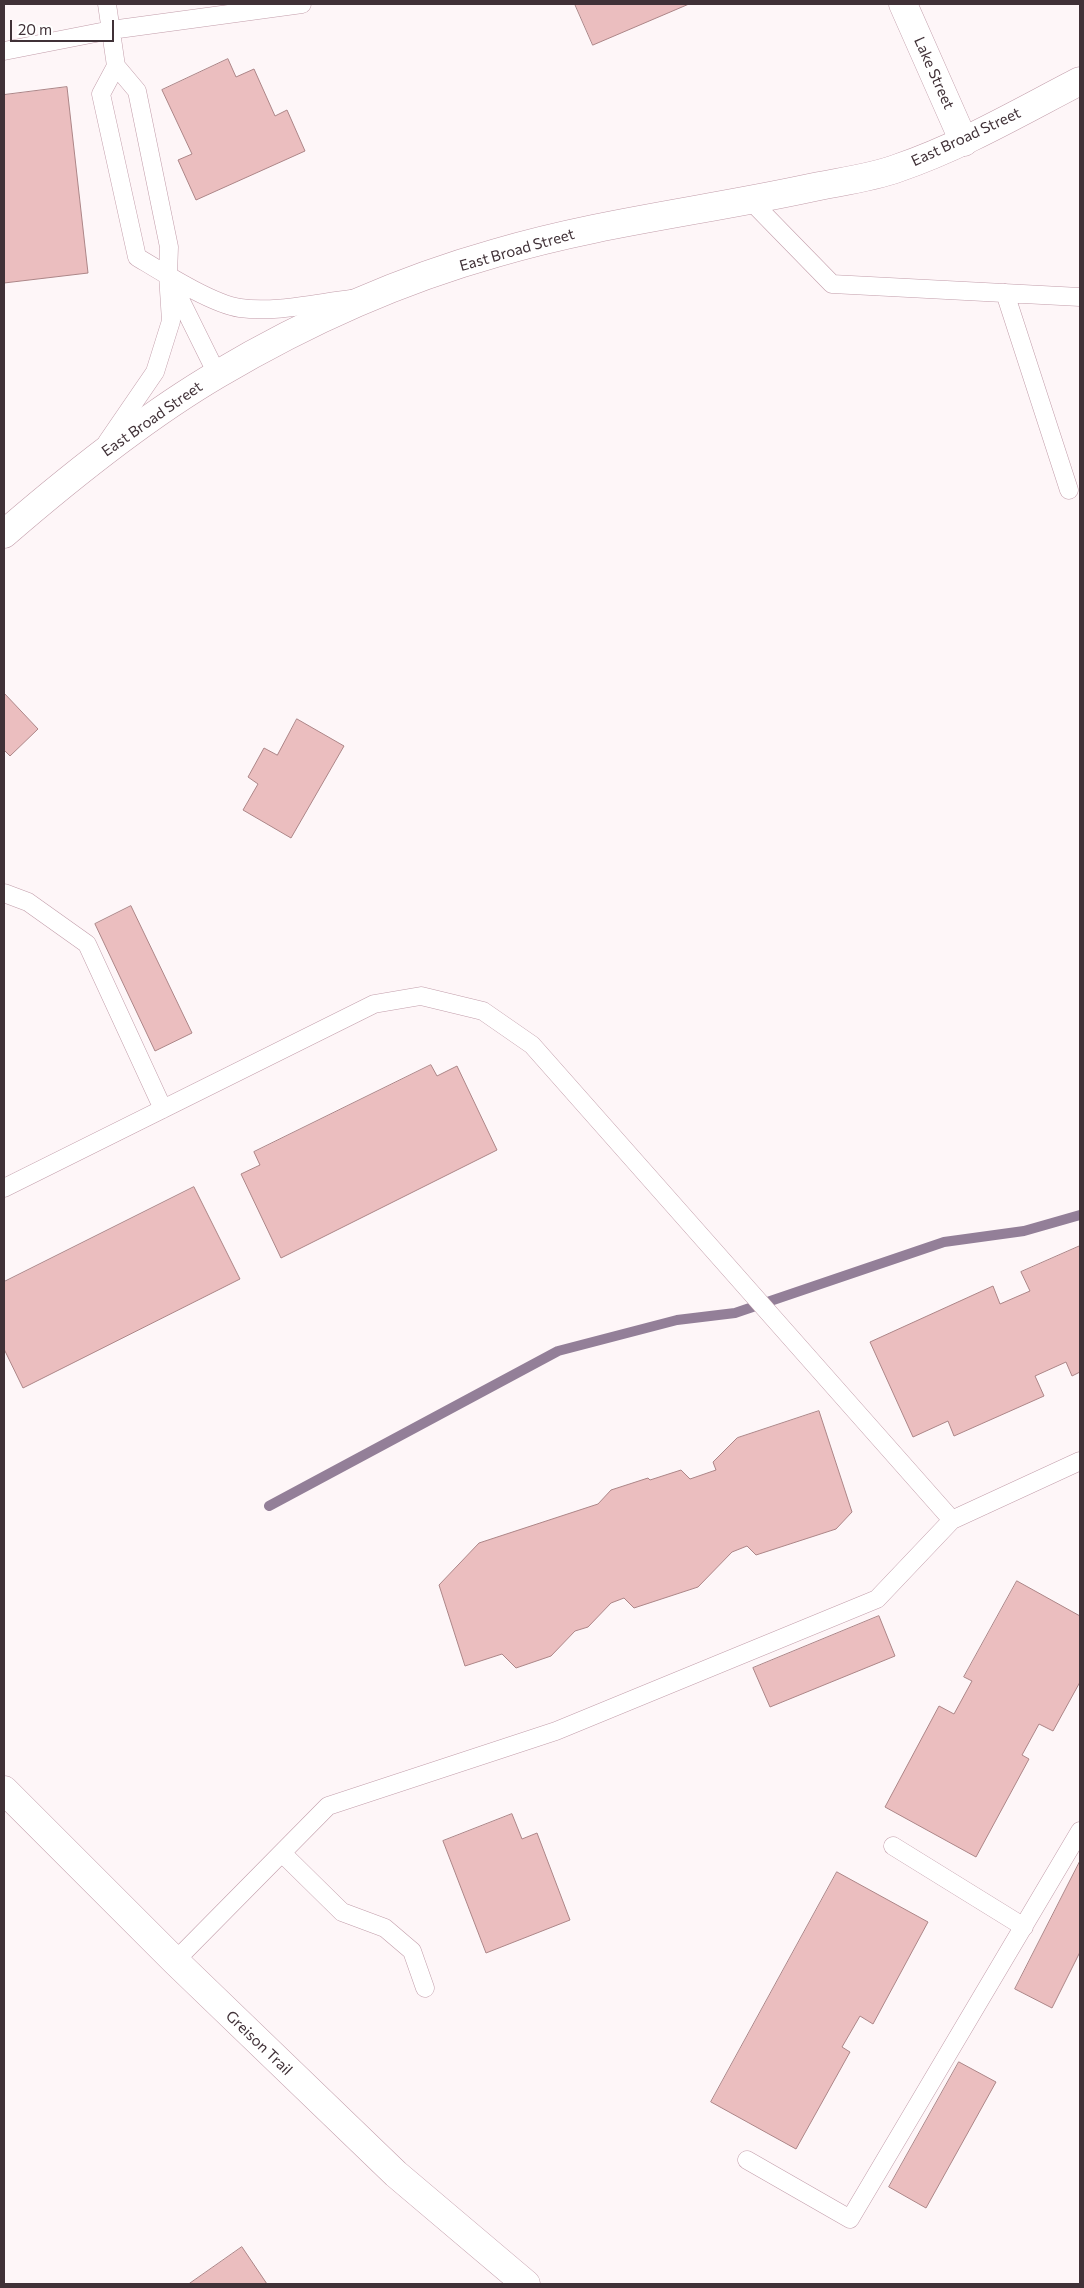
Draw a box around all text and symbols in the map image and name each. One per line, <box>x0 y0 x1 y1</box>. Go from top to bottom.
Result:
scale bar <box>12 10 116 42</box>
text: 20 m <box>18 20 52 38</box>
street label: Lake Street <box>910 34 958 112</box>
street label: East Broad Street <box>908 104 1024 170</box>
street label: East Broad Street <box>457 225 577 275</box>
street label: East Broad Street <box>98 378 206 460</box>
street label: Greison Trail <box>222 2007 296 2079</box>

